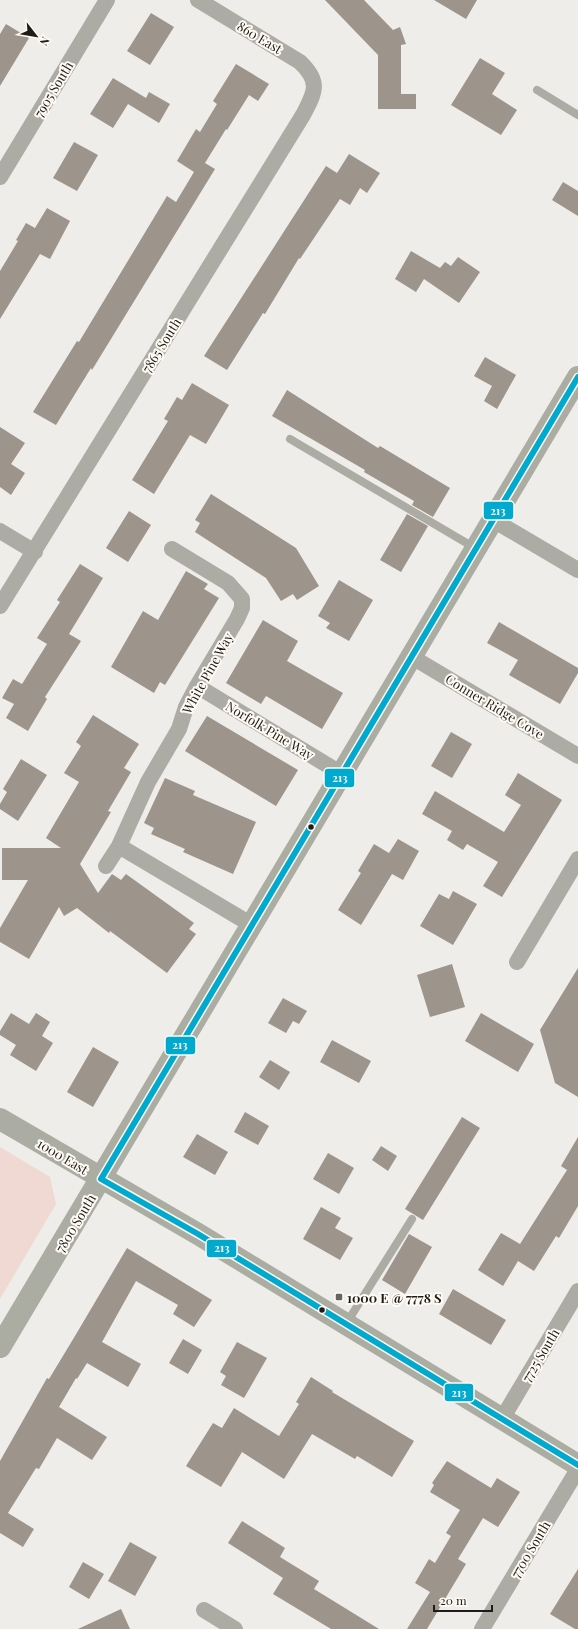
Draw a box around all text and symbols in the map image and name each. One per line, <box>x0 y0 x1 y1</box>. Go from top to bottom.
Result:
north arrow <box>16 16 56 56</box>
street label: 860 East <box>234 17 286 57</box>
text: N <box>36 34 53 49</box>
street label: 7905 South <box>30 58 76 120</box>
street label: 7865 South <box>138 314 185 375</box>
line badge: 213 <box>483 501 514 520</box>
text: 213 <box>490 503 506 518</box>
street label: White Pine Way <box>177 629 237 717</box>
street label: Conner Ridge Cove <box>443 670 548 742</box>
street label: Norfolk Pine Way <box>223 697 317 763</box>
line badge: 213 <box>324 768 355 788</box>
text: 213 <box>332 770 348 785</box>
unlabelled marker <box>306 822 316 832</box>
line badge: 213 <box>165 1036 196 1055</box>
text: 213 <box>172 1037 188 1052</box>
street label: 1000 East <box>35 1134 92 1178</box>
street label: 7800 South <box>51 1191 99 1255</box>
line badge: 213 <box>206 1239 237 1258</box>
text: 213 <box>214 1240 230 1255</box>
place label: 1000 E @ 7778 S <box>347 1289 442 1306</box>
marker: 1000 E @ 7778 S <box>334 1292 344 1302</box>
unlabelled marker <box>317 1305 327 1315</box>
street label: 7725 South <box>517 1325 563 1385</box>
line badge: 213 <box>444 1383 474 1402</box>
text: 213 <box>451 1385 467 1400</box>
street label: 7700 South <box>506 1517 554 1581</box>
scale bar <box>434 1587 492 1613</box>
text: 20 m <box>440 1592 467 1608</box>

